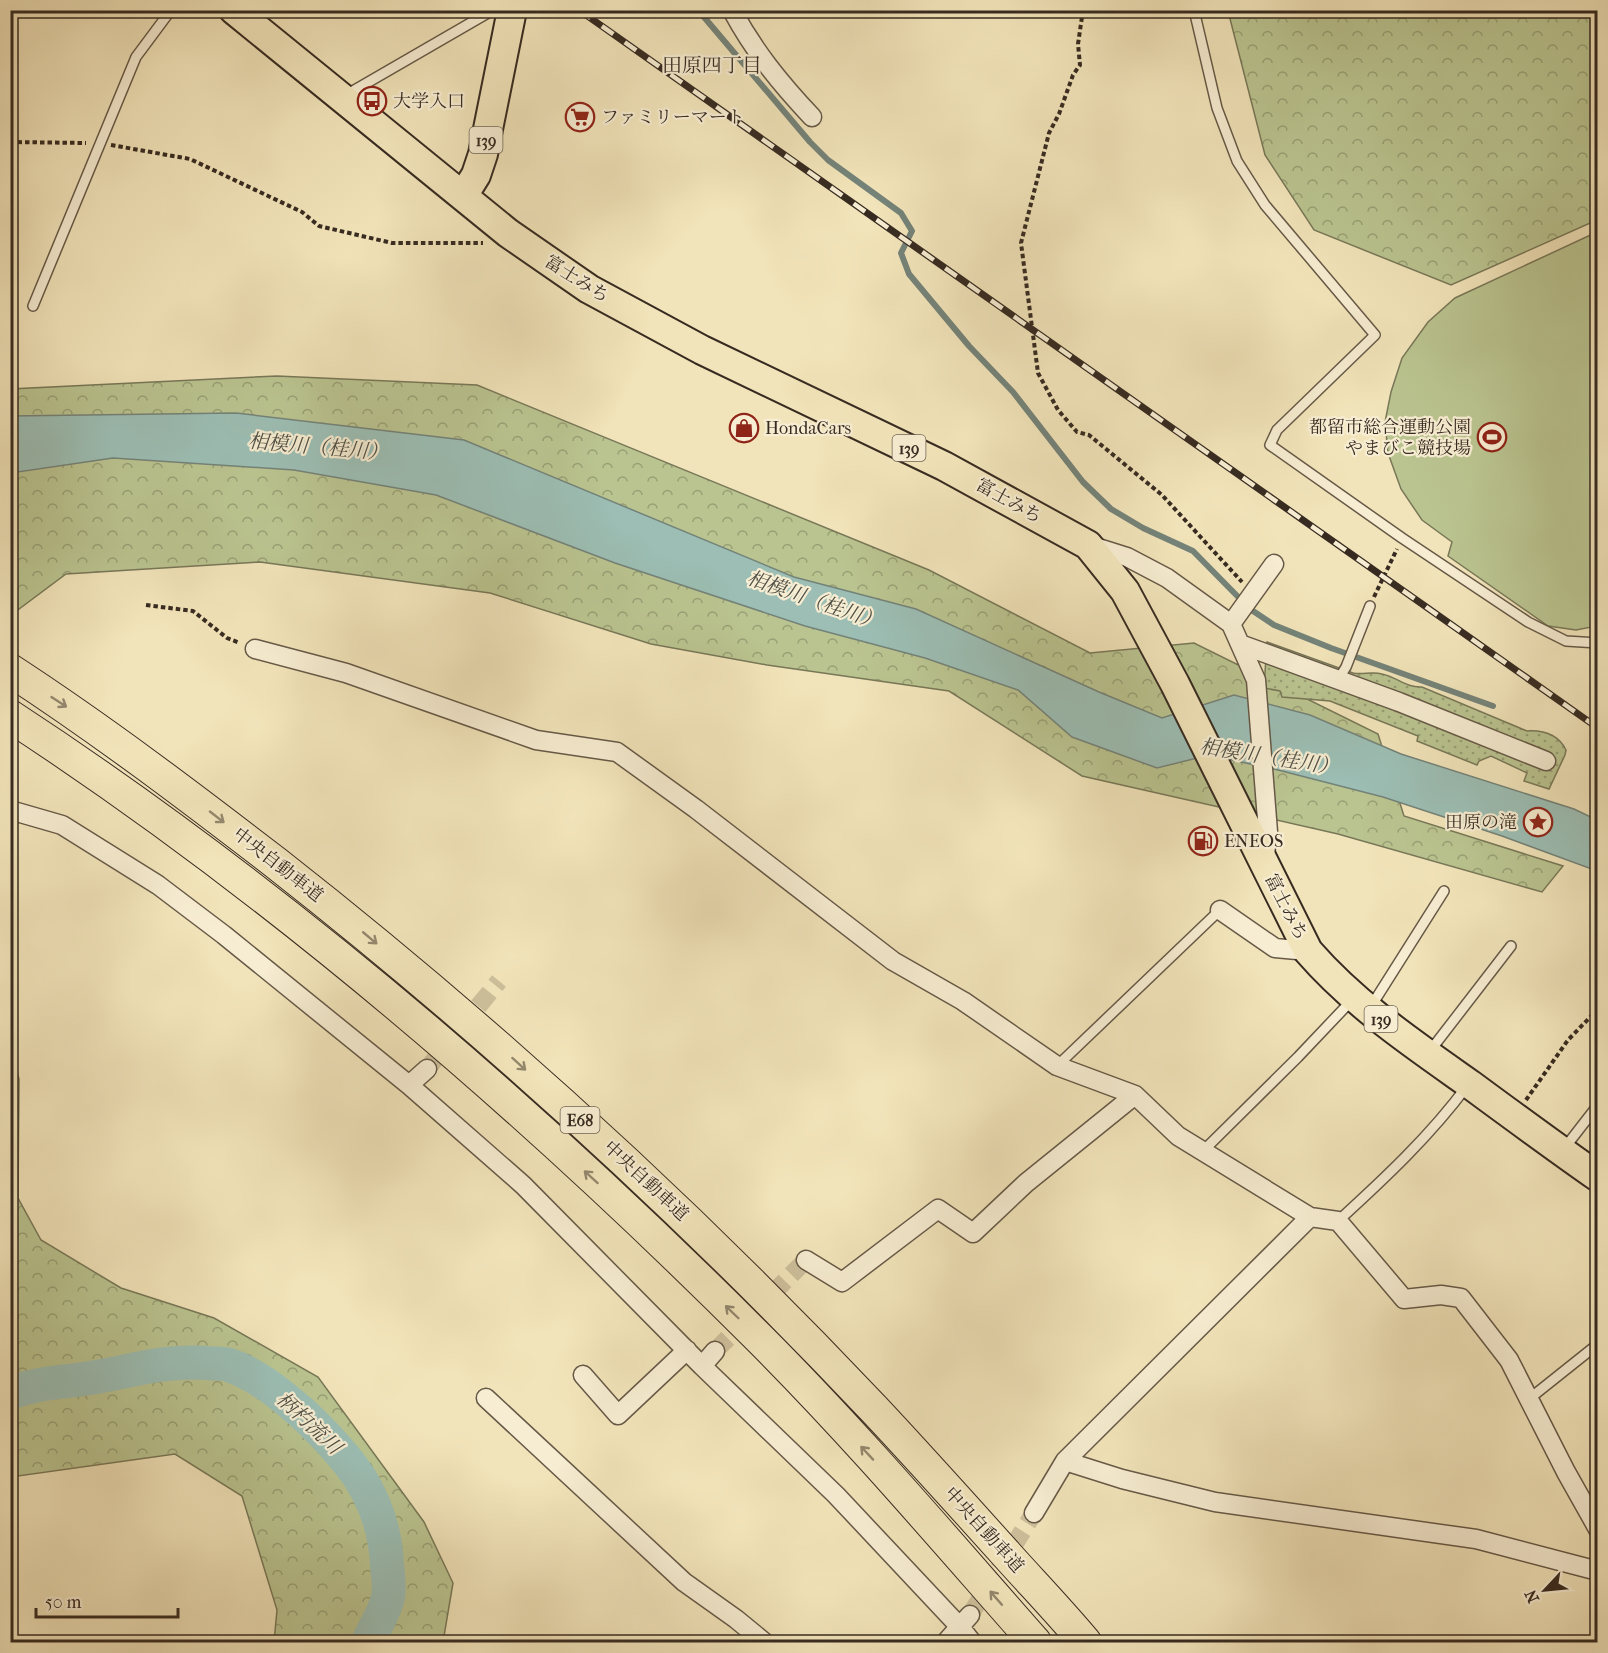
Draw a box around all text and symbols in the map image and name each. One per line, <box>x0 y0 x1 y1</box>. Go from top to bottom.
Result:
district label: 田原四丁目 <box>662 54 762 77</box>
bus stop icon: 大学入口 <box>356 85 388 117</box>
place label: 大学入口 <box>393 91 465 112</box>
supermarket icon: ファミリーマート <box>564 101 596 133</box>
place label: ファミリーマート <box>601 107 745 128</box>
road number: 139 <box>470 127 502 153</box>
street label: 富士みち <box>541 251 613 307</box>
shop icon: HondaCars <box>728 412 760 444</box>
place label: 都留市総合運動公園 やまびこ競技場 <box>1309 417 1471 459</box>
place label: HondaCars <box>765 418 852 439</box>
sports icon: 都留市総合運動公園 やまびこ競技場 <box>1476 421 1508 453</box>
water label: 相模川（桂川） <box>247 429 389 465</box>
road number: 139 <box>892 435 926 461</box>
street label: 富士みち <box>972 474 1046 528</box>
water label: 相模川（桂川） <box>744 566 884 634</box>
one-way arrow <box>51 696 67 708</box>
water label: 相模川（桂川） <box>1198 735 1340 779</box>
place icon: 田原の滝 <box>1522 806 1554 838</box>
one-way arrow <box>208 811 224 824</box>
place label: 田原の滝 <box>1445 812 1517 833</box>
street label: 中央自動車道 <box>229 823 327 907</box>
fuel station icon: ENEOS <box>1187 825 1219 857</box>
place label: ENEOS <box>1224 831 1283 852</box>
street label: 富士みち <box>1260 870 1312 944</box>
one-way arrow <box>362 931 377 945</box>
road number: 139 <box>1364 1006 1398 1032</box>
one-way arrow <box>511 1057 526 1071</box>
road number: E68 <box>560 1107 600 1133</box>
street label: 中央自動車道 <box>599 1136 693 1226</box>
one-way arrow <box>584 1170 599 1184</box>
one-way arrow <box>725 1305 740 1319</box>
water label: 柄杓流川 <box>272 1387 348 1460</box>
one-way arrow <box>860 1445 874 1460</box>
street label: 中央自動車道 <box>940 1483 1028 1577</box>
north arrow <box>1515 1560 1575 1620</box>
scale bar <box>36 1581 178 1619</box>
text: N <box>1520 1586 1543 1606</box>
one-way arrow <box>990 1591 1004 1607</box>
text: 50 m <box>45 1592 82 1613</box>

